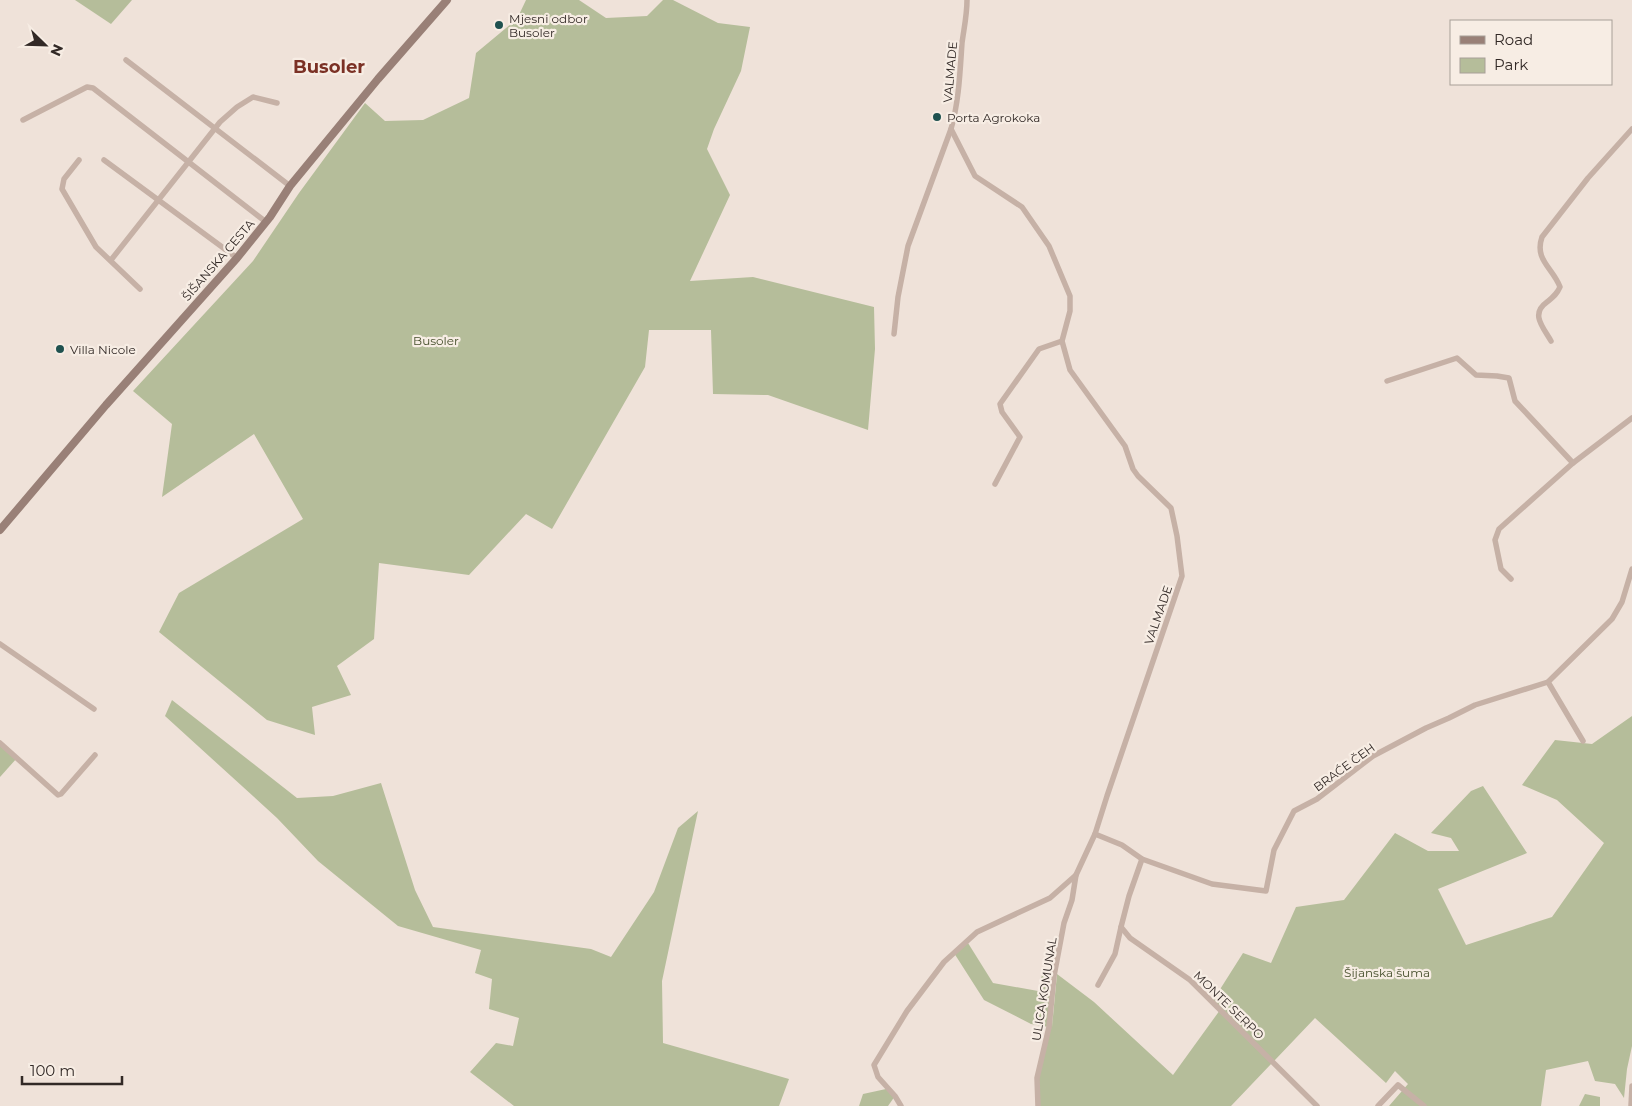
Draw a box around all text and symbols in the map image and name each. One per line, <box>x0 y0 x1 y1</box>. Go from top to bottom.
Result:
place label: Mjesni odbor Busoler <box>509 11 588 40</box>
marker: Mjesni odbor Busoler <box>493 19 505 31</box>
north arrow <box>20 20 70 70</box>
legend <box>1450 20 1612 85</box>
text: Road <box>1494 30 1533 49</box>
text: N <box>46 41 67 59</box>
street label: VALMADE <box>940 41 960 103</box>
text: Park <box>1494 55 1528 74</box>
district label: Busoler <box>293 56 365 78</box>
place label: Porta Agrokoka <box>947 110 1040 125</box>
marker: Porta Agrokoka <box>931 111 943 123</box>
street label: ŠIŠANSKA CESTA <box>179 216 258 304</box>
park label: Busoler <box>413 333 459 348</box>
place label: Villa Nicole <box>70 342 136 357</box>
marker: Villa Nicole <box>54 343 66 355</box>
street label: VALMADE <box>1141 583 1175 647</box>
street label: BRAĆE ČEH <box>1310 740 1378 794</box>
street label: ULICA KOMUNAL <box>1028 936 1060 1042</box>
park label: Šijanska šuma <box>1344 965 1430 980</box>
street label: MONTE SERPO <box>1191 968 1267 1042</box>
scale bar <box>22 1054 122 1086</box>
text: 100 m <box>30 1061 75 1080</box>

